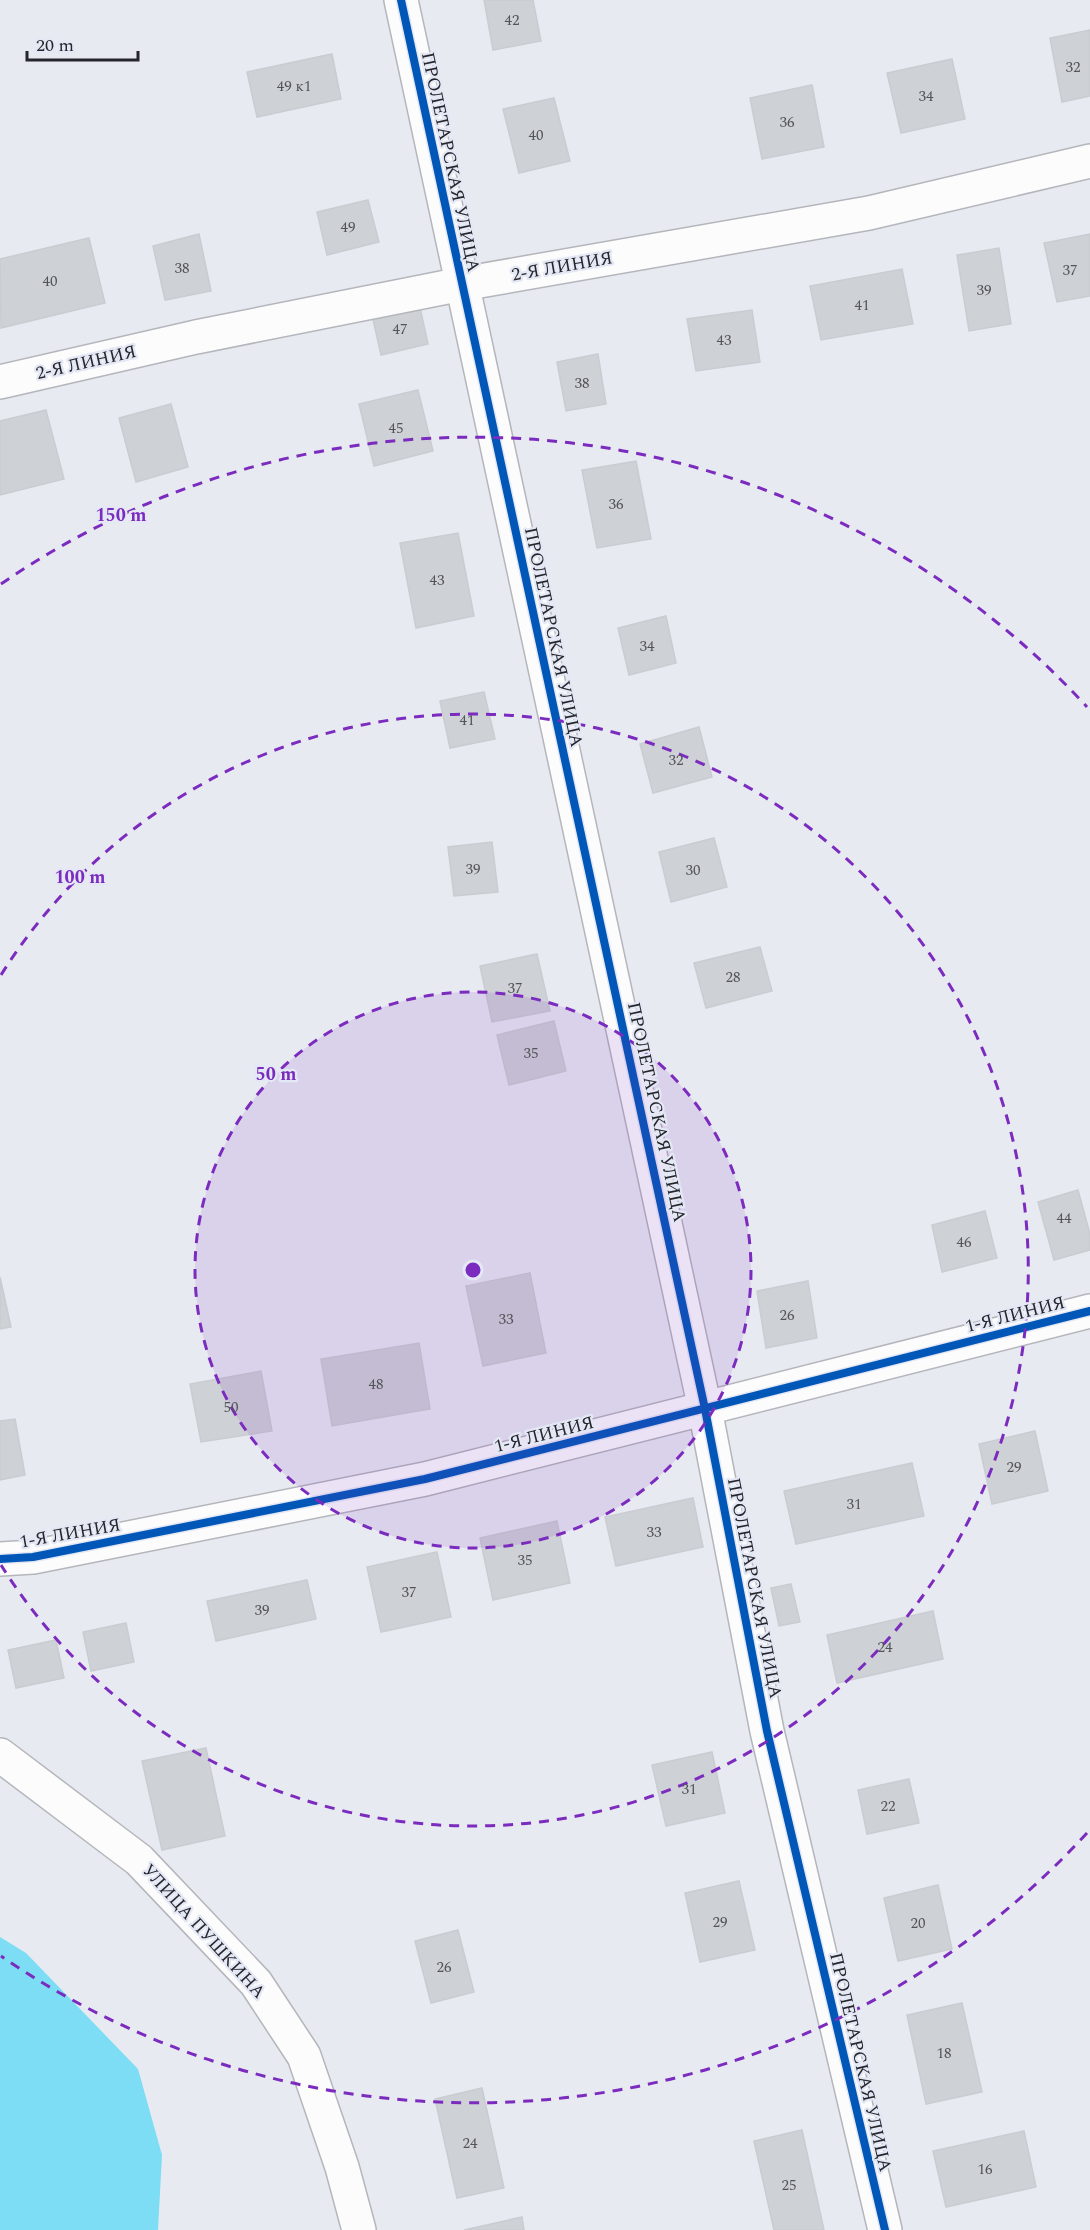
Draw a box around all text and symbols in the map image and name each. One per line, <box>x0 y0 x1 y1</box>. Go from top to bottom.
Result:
house number: 42 <box>504 9 520 32</box>
scale bar <box>27 24 138 62</box>
text: 20 m <box>36 32 74 59</box>
street label: ПРОЛЕТАРСКАЯ УЛИЦА <box>414 50 487 275</box>
house number: 32 <box>1065 56 1081 79</box>
house number: 49 к1 <box>277 75 311 98</box>
house number: 34 <box>918 85 934 108</box>
house number: 36 <box>779 111 795 134</box>
house number: 40 <box>528 124 544 147</box>
house number: 49 <box>340 216 356 239</box>
street label: 2-Я ЛИНИЯ <box>509 244 615 289</box>
house number: 38 <box>174 257 190 280</box>
house number: 37 <box>1062 259 1078 282</box>
house number: 40 <box>42 270 58 293</box>
house number: 39 <box>976 279 992 302</box>
house number: 41 <box>854 294 870 317</box>
house number: 47 <box>392 318 408 341</box>
house number: 43 <box>716 329 732 352</box>
street label: 2-Я ЛИНИЯ <box>33 338 139 387</box>
house number: 38 <box>574 372 590 395</box>
house number: 45 <box>388 417 404 440</box>
house number: 36 <box>608 493 624 516</box>
text: 150 m <box>95 502 147 529</box>
street label: ПРОЛЕТАРСКАЯ УЛИЦА <box>517 525 590 750</box>
house number: 43 <box>429 569 445 592</box>
house number: 34 <box>639 635 655 658</box>
house number: 41 <box>459 709 475 732</box>
house number: 32 <box>668 749 684 772</box>
house number: 39 <box>465 858 481 881</box>
house number: 30 <box>685 859 701 882</box>
text: 100 m <box>54 864 106 891</box>
house number: 28 <box>725 966 741 989</box>
house number: 37 <box>507 977 523 1000</box>
street label: ПРОЛЕТАРСКАЯ УЛИЦА <box>620 1000 693 1225</box>
house number: 35 <box>523 1042 539 1065</box>
text: 50 m <box>256 1061 296 1088</box>
house number: 44 <box>1056 1207 1072 1230</box>
house number: 46 <box>956 1231 972 1254</box>
centre of rings <box>463 1260 483 1280</box>
street label: 1-Я ЛИНИЯ <box>962 1289 1068 1340</box>
house number: 26 <box>779 1304 795 1327</box>
house number: 33 <box>498 1308 514 1331</box>
house number: 48 <box>368 1373 384 1396</box>
house number: 50 <box>223 1396 239 1419</box>
street label: 1-Я ЛИНИЯ <box>491 1409 597 1460</box>
house number: 29 <box>1006 1456 1022 1479</box>
street label: ПРОЛЕТАРСКАЯ УЛИЦА <box>720 1475 789 1701</box>
house number: 31 <box>846 1493 862 1516</box>
street label: 1-Я ЛИНИЯ <box>17 1511 123 1556</box>
house number: 33 <box>646 1521 662 1544</box>
house number: 35 <box>517 1549 533 1572</box>
house number: 37 <box>401 1581 417 1604</box>
house number: 39 <box>254 1599 270 1622</box>
house number: 24 <box>877 1636 893 1659</box>
house number: 31 <box>681 1778 697 1801</box>
house number: 22 <box>880 1795 896 1818</box>
street label: УЛИЦА ПУШКИНА <box>135 1858 272 2005</box>
house number: 29 <box>712 1911 728 1934</box>
house number: 20 <box>910 1912 926 1935</box>
street label: ПРОЛЕТАРСКАЯ УЛИЦА <box>822 1950 899 2174</box>
house number: 26 <box>436 1956 452 1979</box>
house number: 18 <box>936 2042 952 2065</box>
house number: 24 <box>462 2132 478 2155</box>
house number: 16 <box>977 2158 993 2181</box>
house number: 25 <box>781 2174 797 2197</box>

